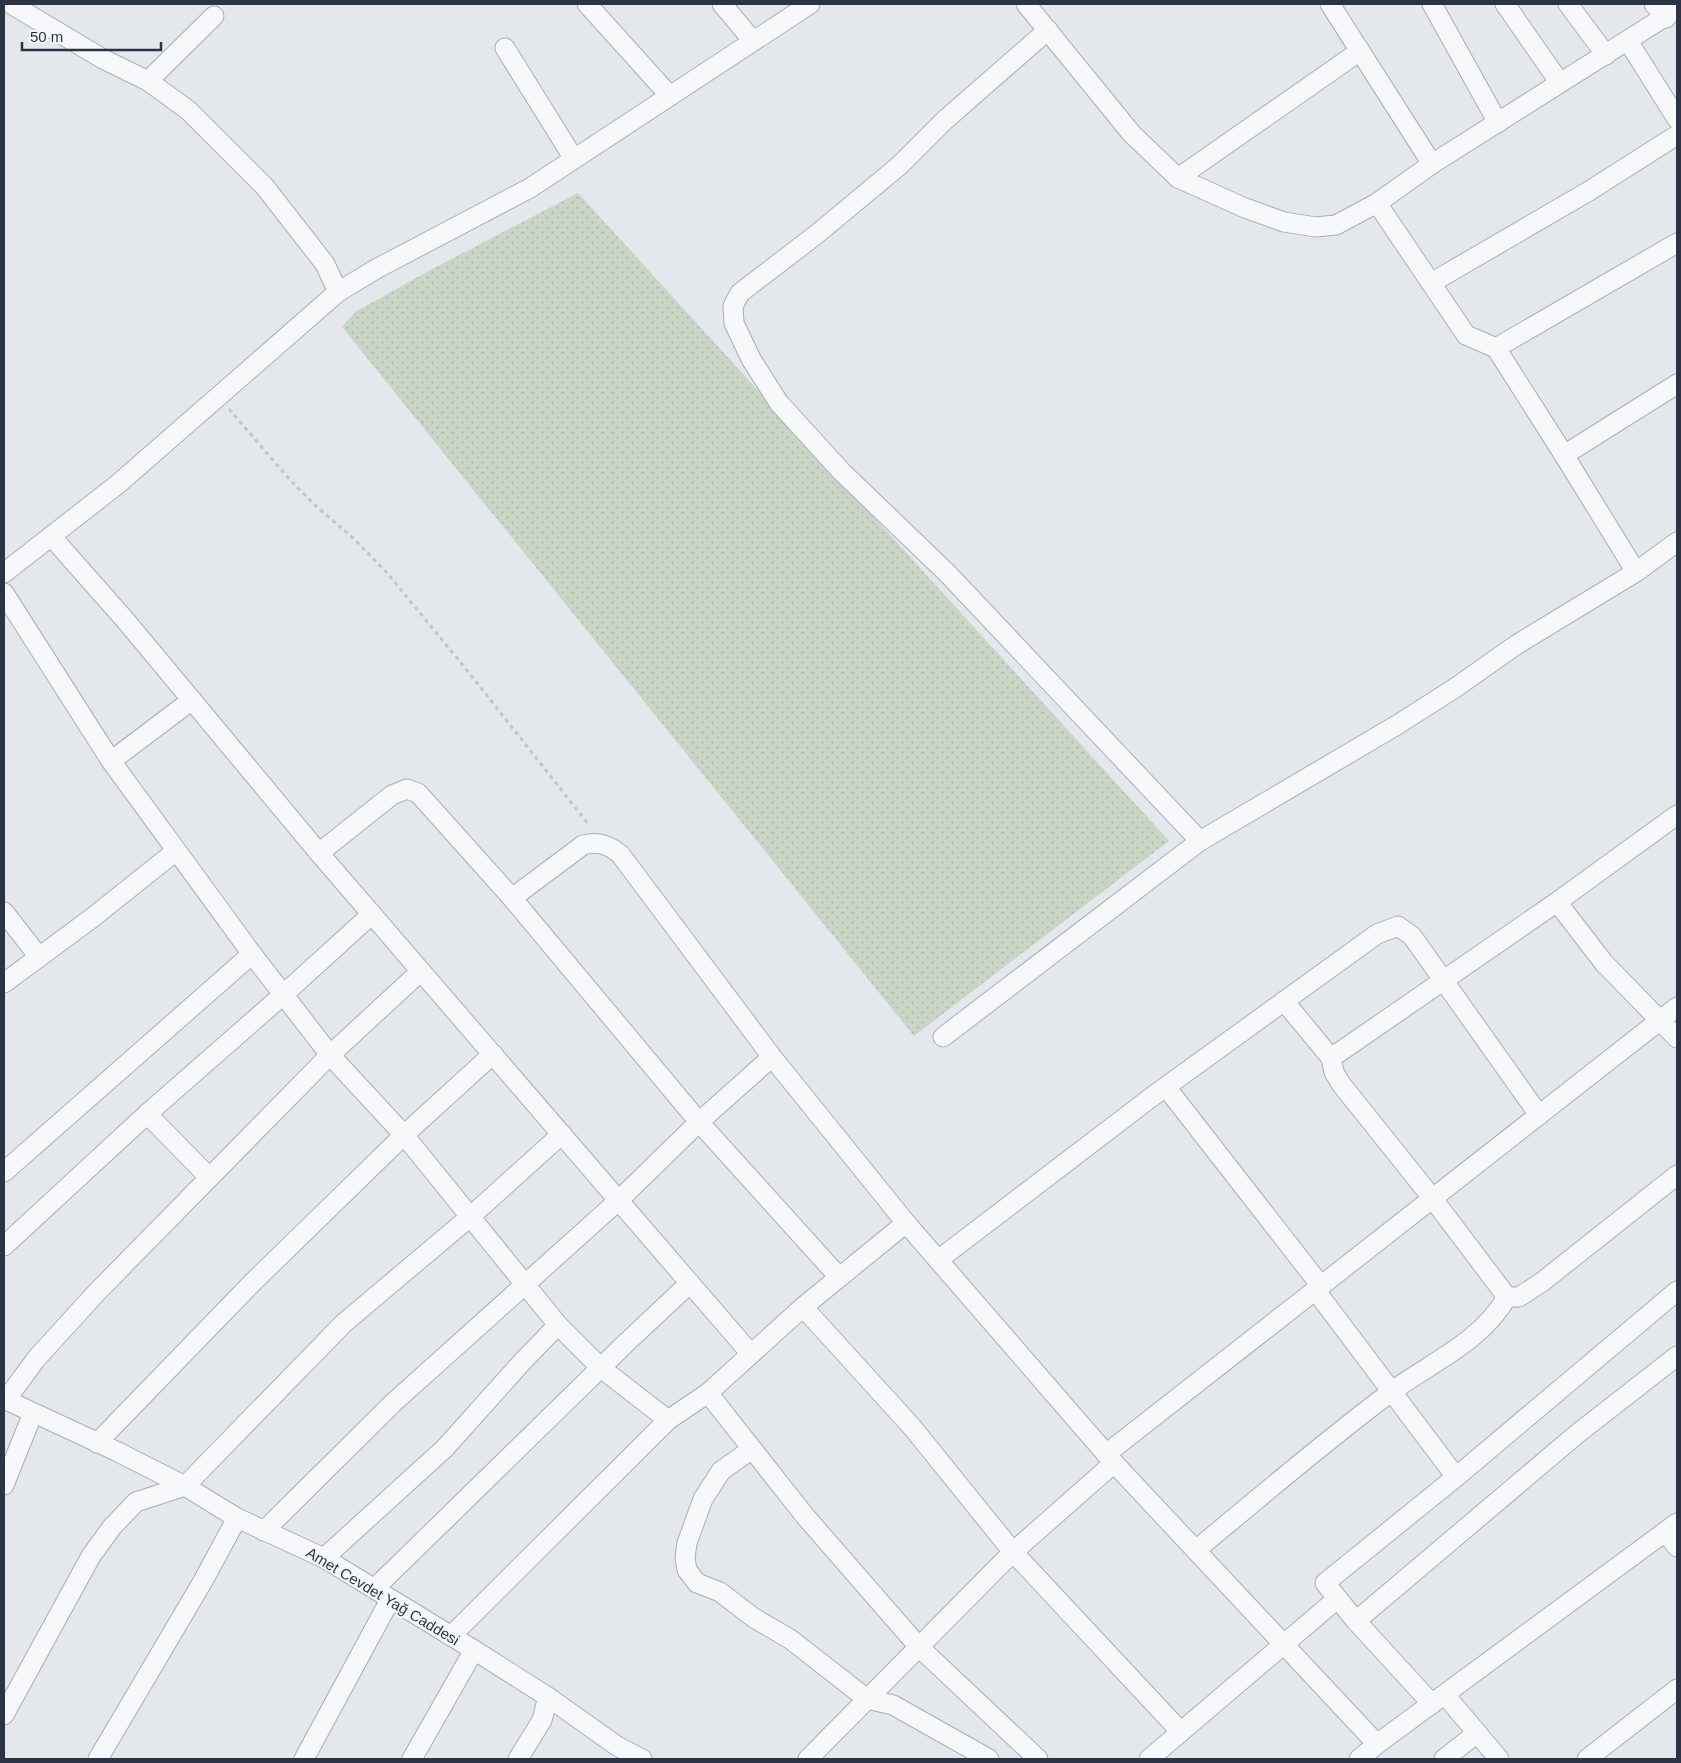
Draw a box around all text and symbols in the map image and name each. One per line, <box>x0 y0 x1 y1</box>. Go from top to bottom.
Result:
scale bar <box>22 20 161 52</box>
text: 50 m <box>30 28 63 45</box>
street label: Amet Cevdet Yağ Caddesi <box>303 1544 463 1648</box>

